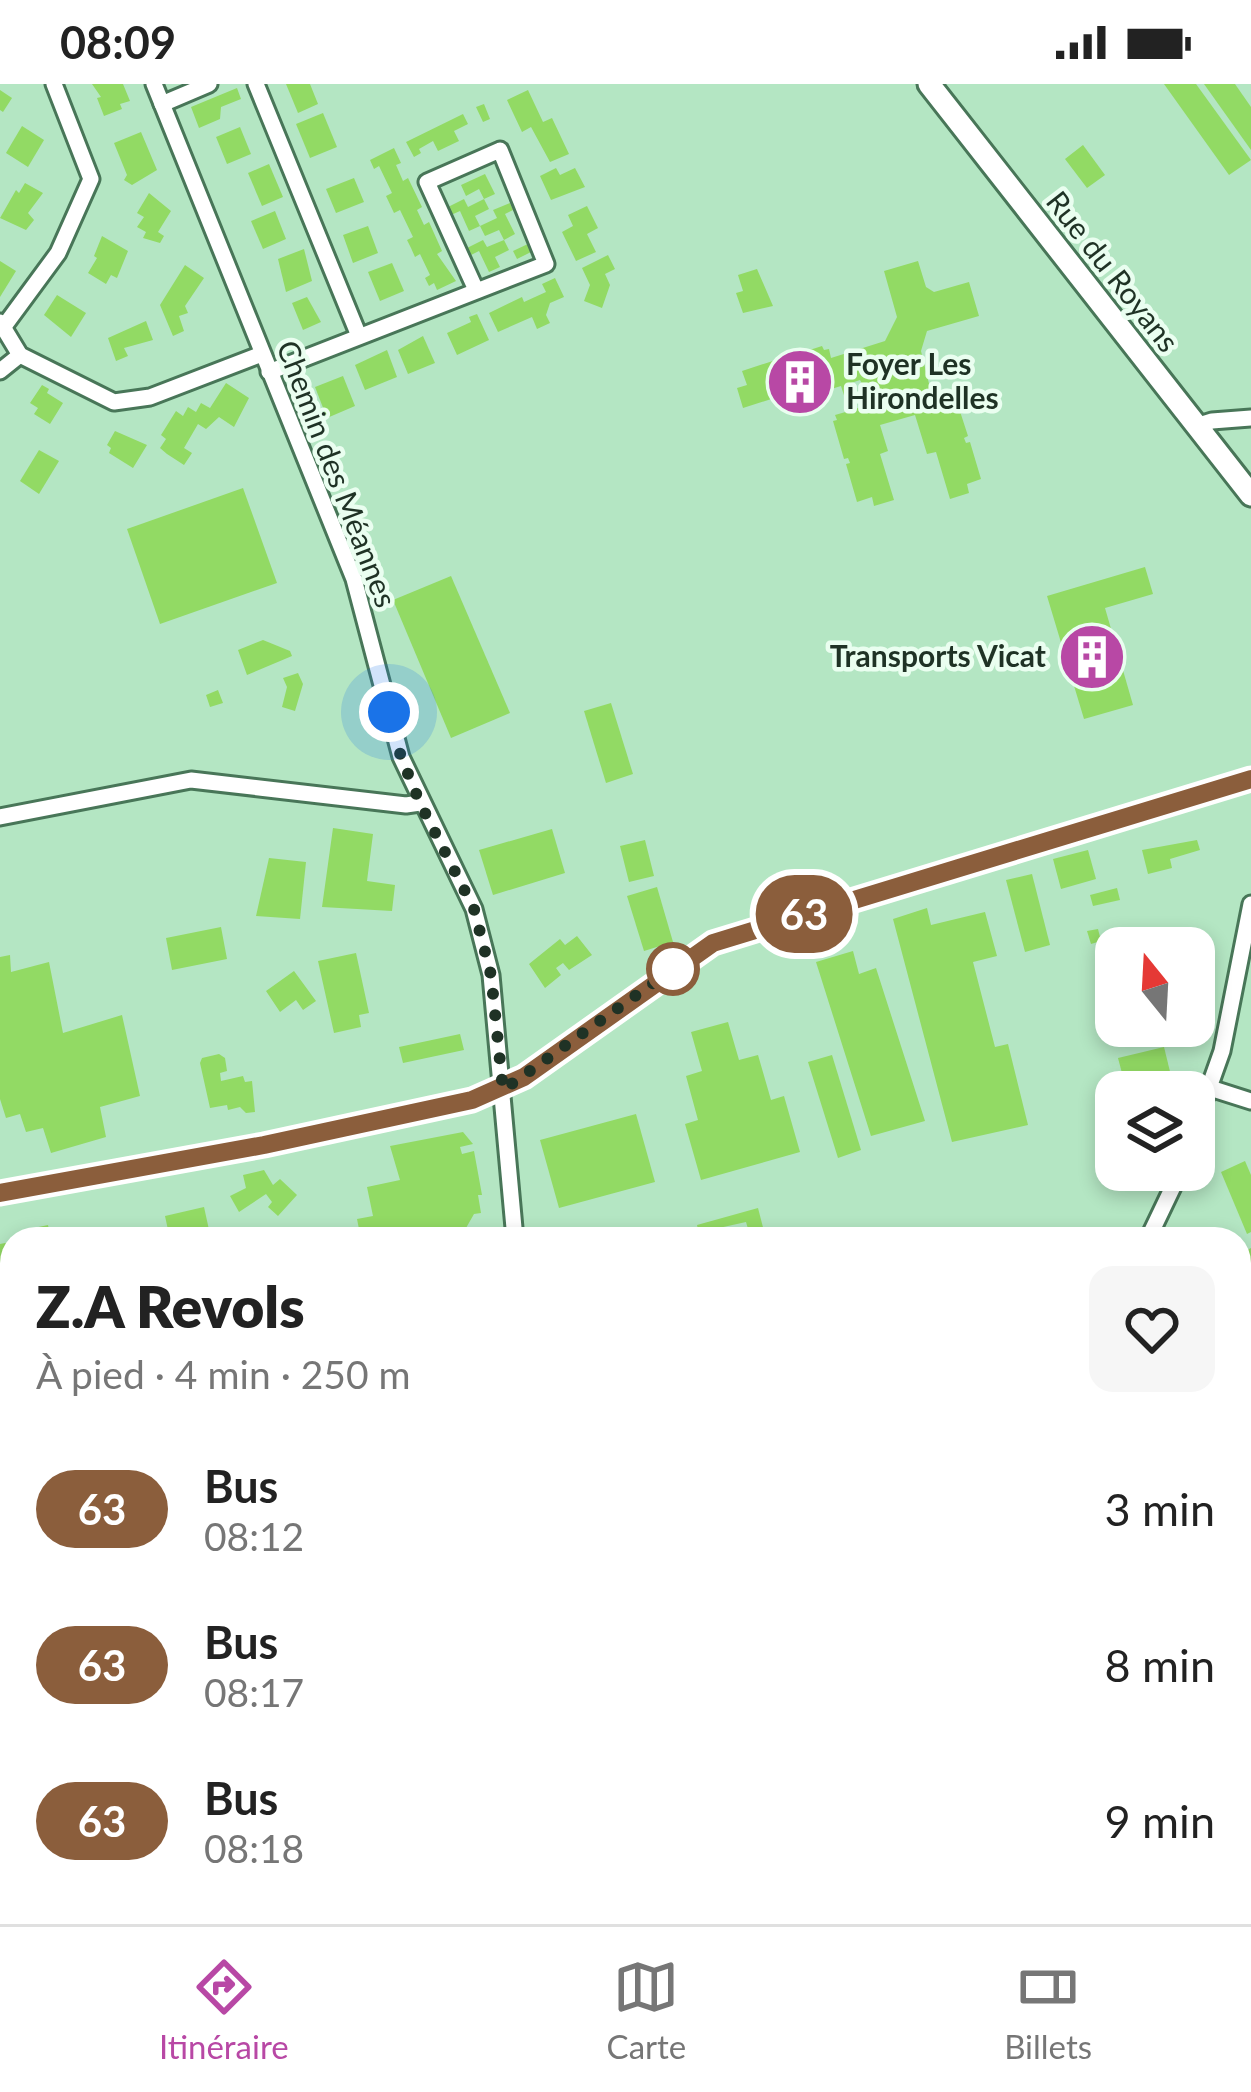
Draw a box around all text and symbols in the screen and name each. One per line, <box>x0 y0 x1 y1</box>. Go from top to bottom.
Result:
text: 08:09 <box>60 15 176 69</box>
street label: Rue du Royans <box>1040 183 1187 358</box>
street label: Chemin des Méannes <box>270 335 405 612</box>
place label: Foyer Les Hirondelles <box>846 345 999 415</box>
building icon: Foyer Les Hirondelles <box>765 347 835 417</box>
building icon: Transports Vicat <box>1057 622 1127 692</box>
place label: Transports Vicat <box>830 637 1046 673</box>
your location <box>359 682 419 742</box>
line badge: 63 <box>750 875 858 953</box>
text: 63 <box>780 889 828 939</box>
north arrow <box>1095 927 1215 1047</box>
map controls <box>1095 927 1215 1191</box>
unlabelled marker <box>648 944 698 994</box>
button: layers <box>1095 1071 1215 1191</box>
button: heart <box>1089 1266 1215 1392</box>
text: Z.A Revols <box>36 1272 305 1340</box>
text: À pied · 4 min · 250 m <box>36 1351 411 1397</box>
text: Bus <box>204 1459 278 1513</box>
text: 3 min <box>1104 1482 1215 1536</box>
text: 63 <box>78 1484 126 1534</box>
text: 08:12 <box>204 1513 304 1559</box>
text: Bus <box>204 1615 278 1669</box>
text: 8 min <box>1104 1638 1215 1692</box>
text: 63 <box>78 1640 126 1690</box>
text: 08:17 <box>204 1669 304 1715</box>
text: Bus <box>204 1771 278 1825</box>
text: 9 min <box>1104 1794 1215 1848</box>
text: 63 <box>78 1796 126 1846</box>
text: 08:18 <box>204 1825 304 1871</box>
tab: Itinéraire <box>159 1954 289 2066</box>
tab: Carte <box>607 1954 686 2066</box>
tab: Billets <box>1004 1954 1092 2066</box>

